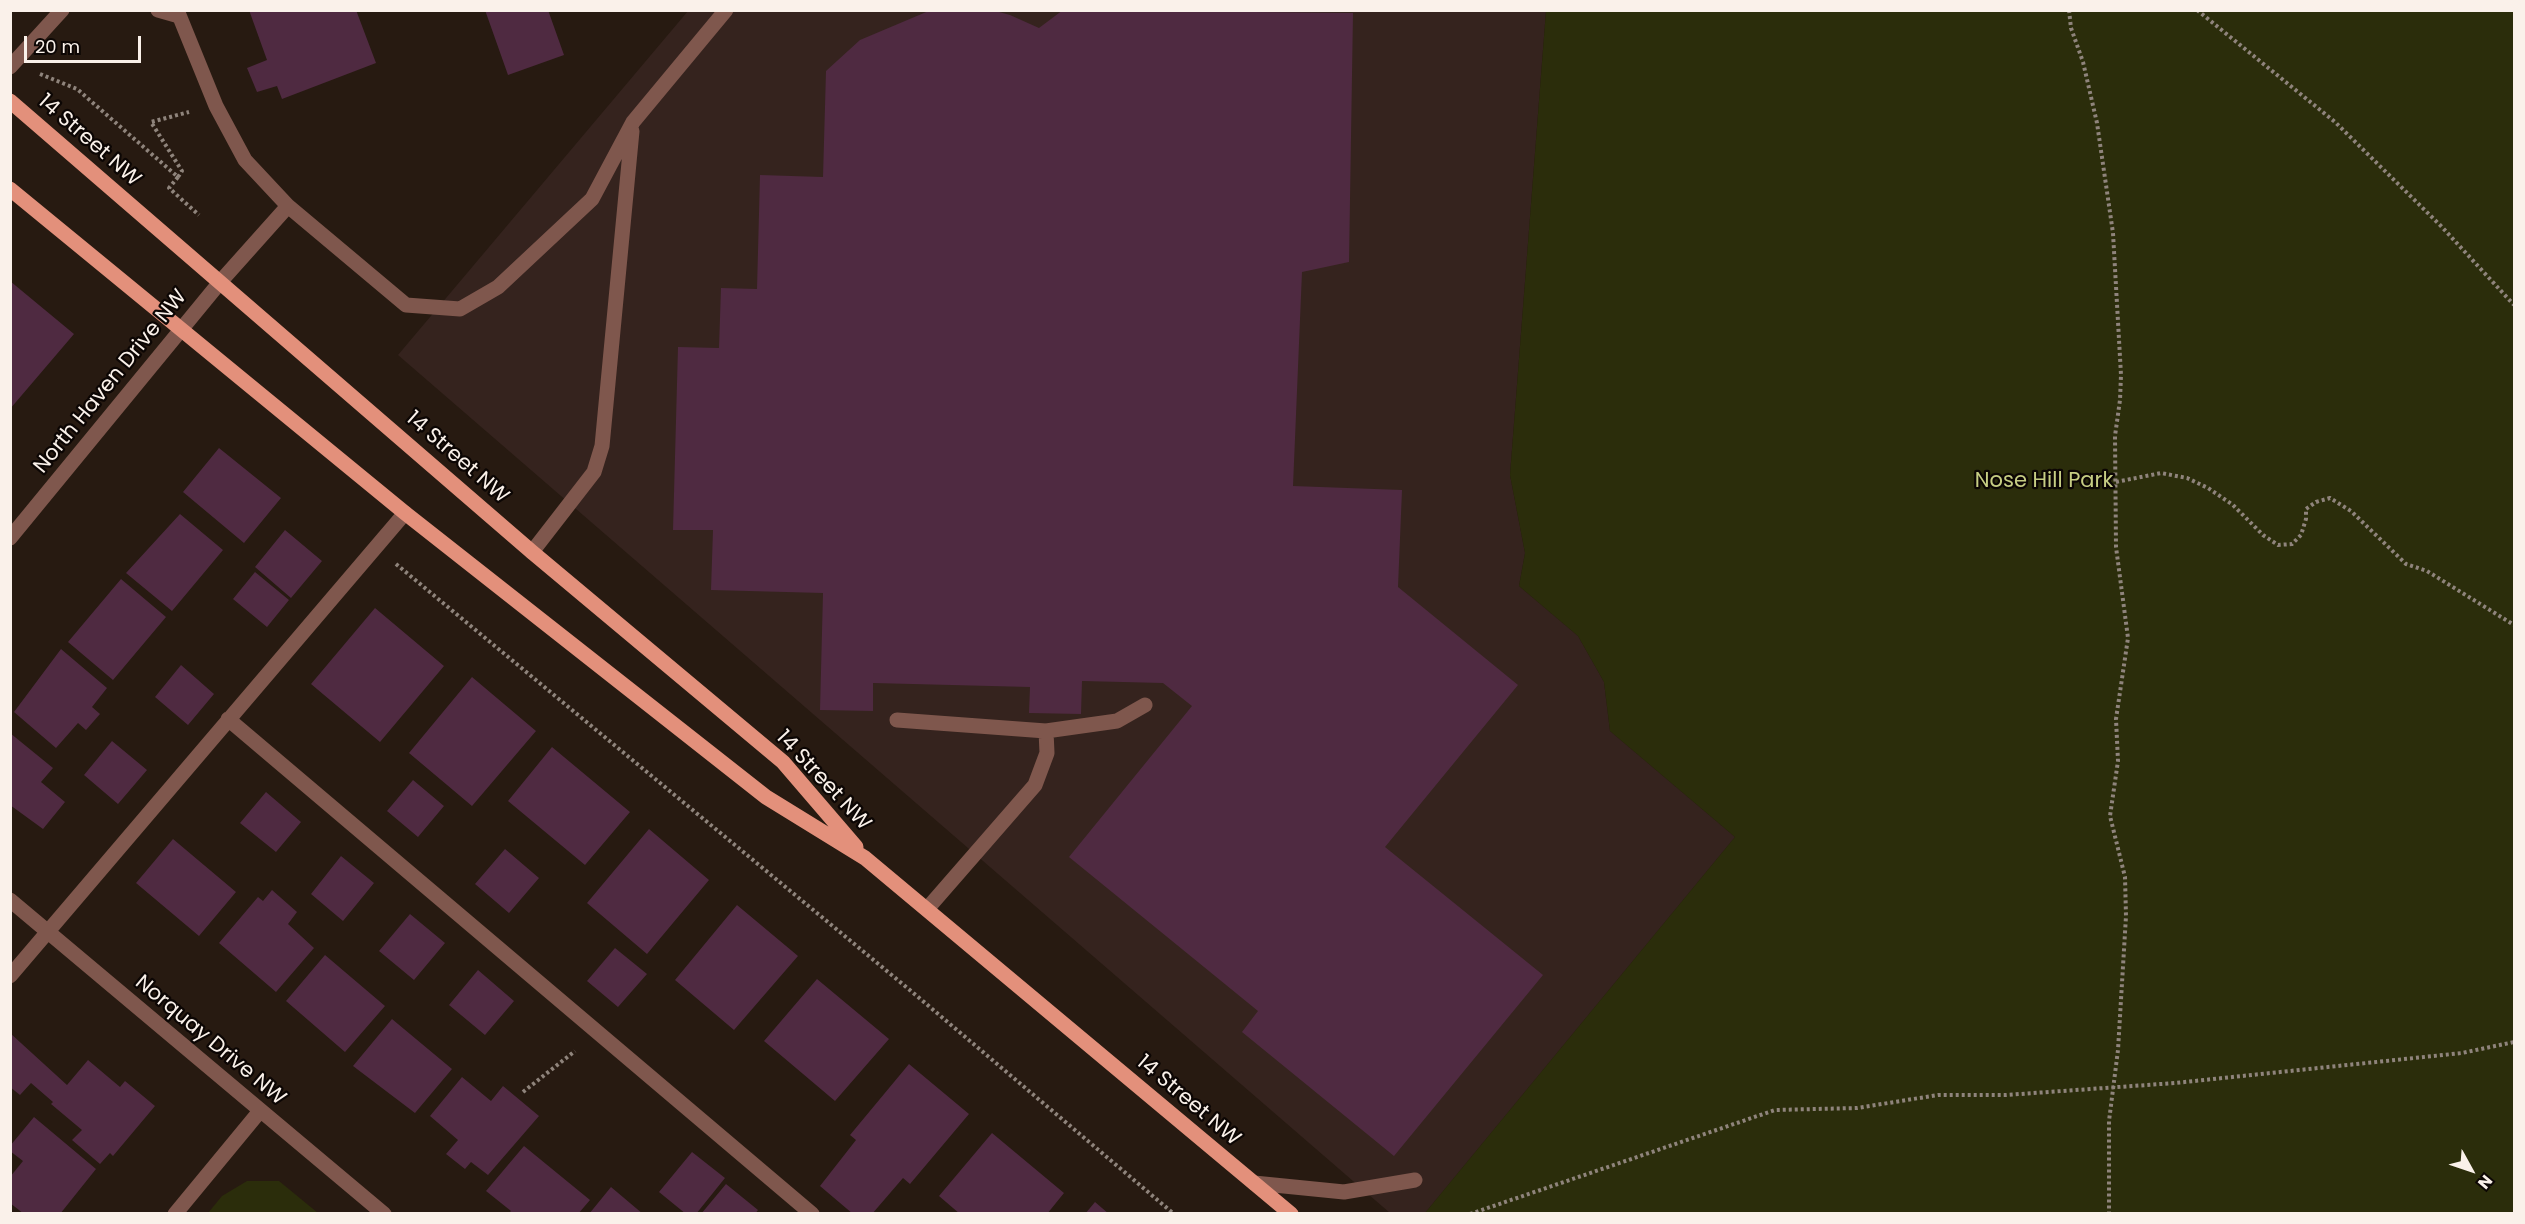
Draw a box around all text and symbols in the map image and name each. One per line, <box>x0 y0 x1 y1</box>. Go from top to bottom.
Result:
scale bar <box>27 24 144 62</box>
text: 20 m <box>35 34 80 59</box>
street label: 14 Street NW <box>32 90 146 192</box>
street label: North Haven Drive NW <box>29 285 193 479</box>
street label: 14 Street NW <box>400 407 514 509</box>
park label: Nose Hill Park <box>1975 469 2113 495</box>
street label: 14 Street NW <box>770 726 876 836</box>
street label: Norquay Drive NW <box>130 971 290 1111</box>
street label: 14 Street NW <box>1131 1050 1245 1152</box>
north arrow <box>2441 1140 2501 1200</box>
text: N <box>2472 1170 2498 1194</box>

